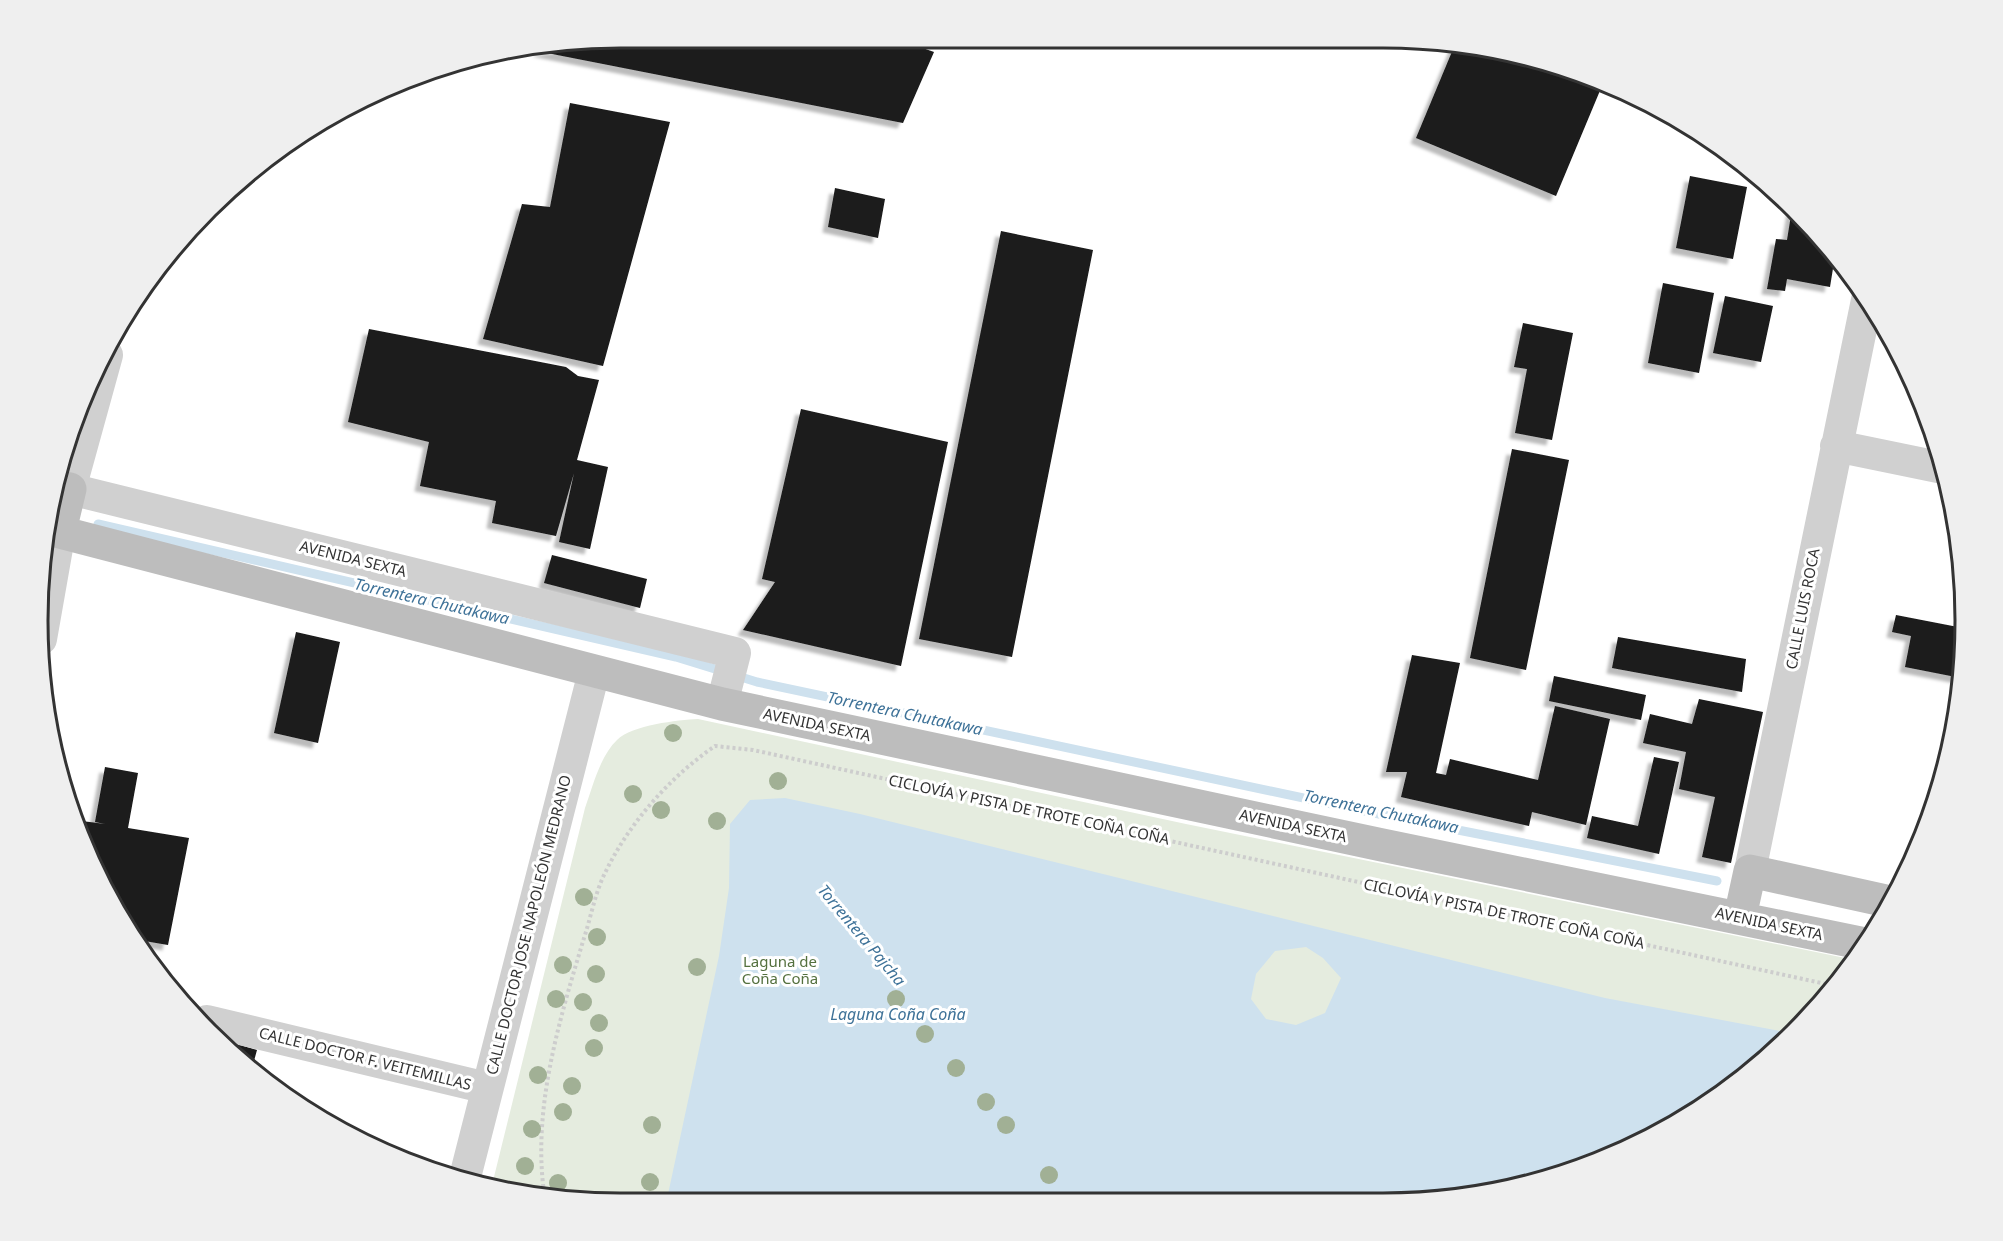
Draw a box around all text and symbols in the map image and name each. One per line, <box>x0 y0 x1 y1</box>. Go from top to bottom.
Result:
street label: AVENIDA SEXTA <box>298 535 409 581</box>
street label: CALLE LUIS ROCA <box>1780 546 1824 671</box>
water label: Torrentera Chutakawa <box>352 572 512 630</box>
water label: Torrentera Chutakawa <box>825 686 985 740</box>
street label: AVENIDA SEXTA <box>762 703 873 745</box>
street label: CICLOVÍA Y PISTA DE TROTE COÑA COÑA <box>887 769 1172 849</box>
street label: CALLE DOCTOR JOSE NAPOLEÓN MEDRANO <box>481 773 575 1077</box>
water label: Torrentera Chutakawa <box>1301 784 1461 838</box>
street label: AVENIDA SEXTA <box>1238 804 1349 846</box>
street label: CICLOVÍA Y PISTA DE TROTE COÑA COÑA <box>1362 873 1647 953</box>
water label: Torrentera Pajcha <box>813 880 911 990</box>
street label: AVENIDA SEXTA <box>1714 902 1825 944</box>
park label: Laguna de Coña Coña <box>742 951 818 988</box>
water label: Laguna Coña Coña <box>830 1003 966 1025</box>
street label: CALLE DOCTOR F. VEITEMILLAS <box>257 1022 474 1094</box>

